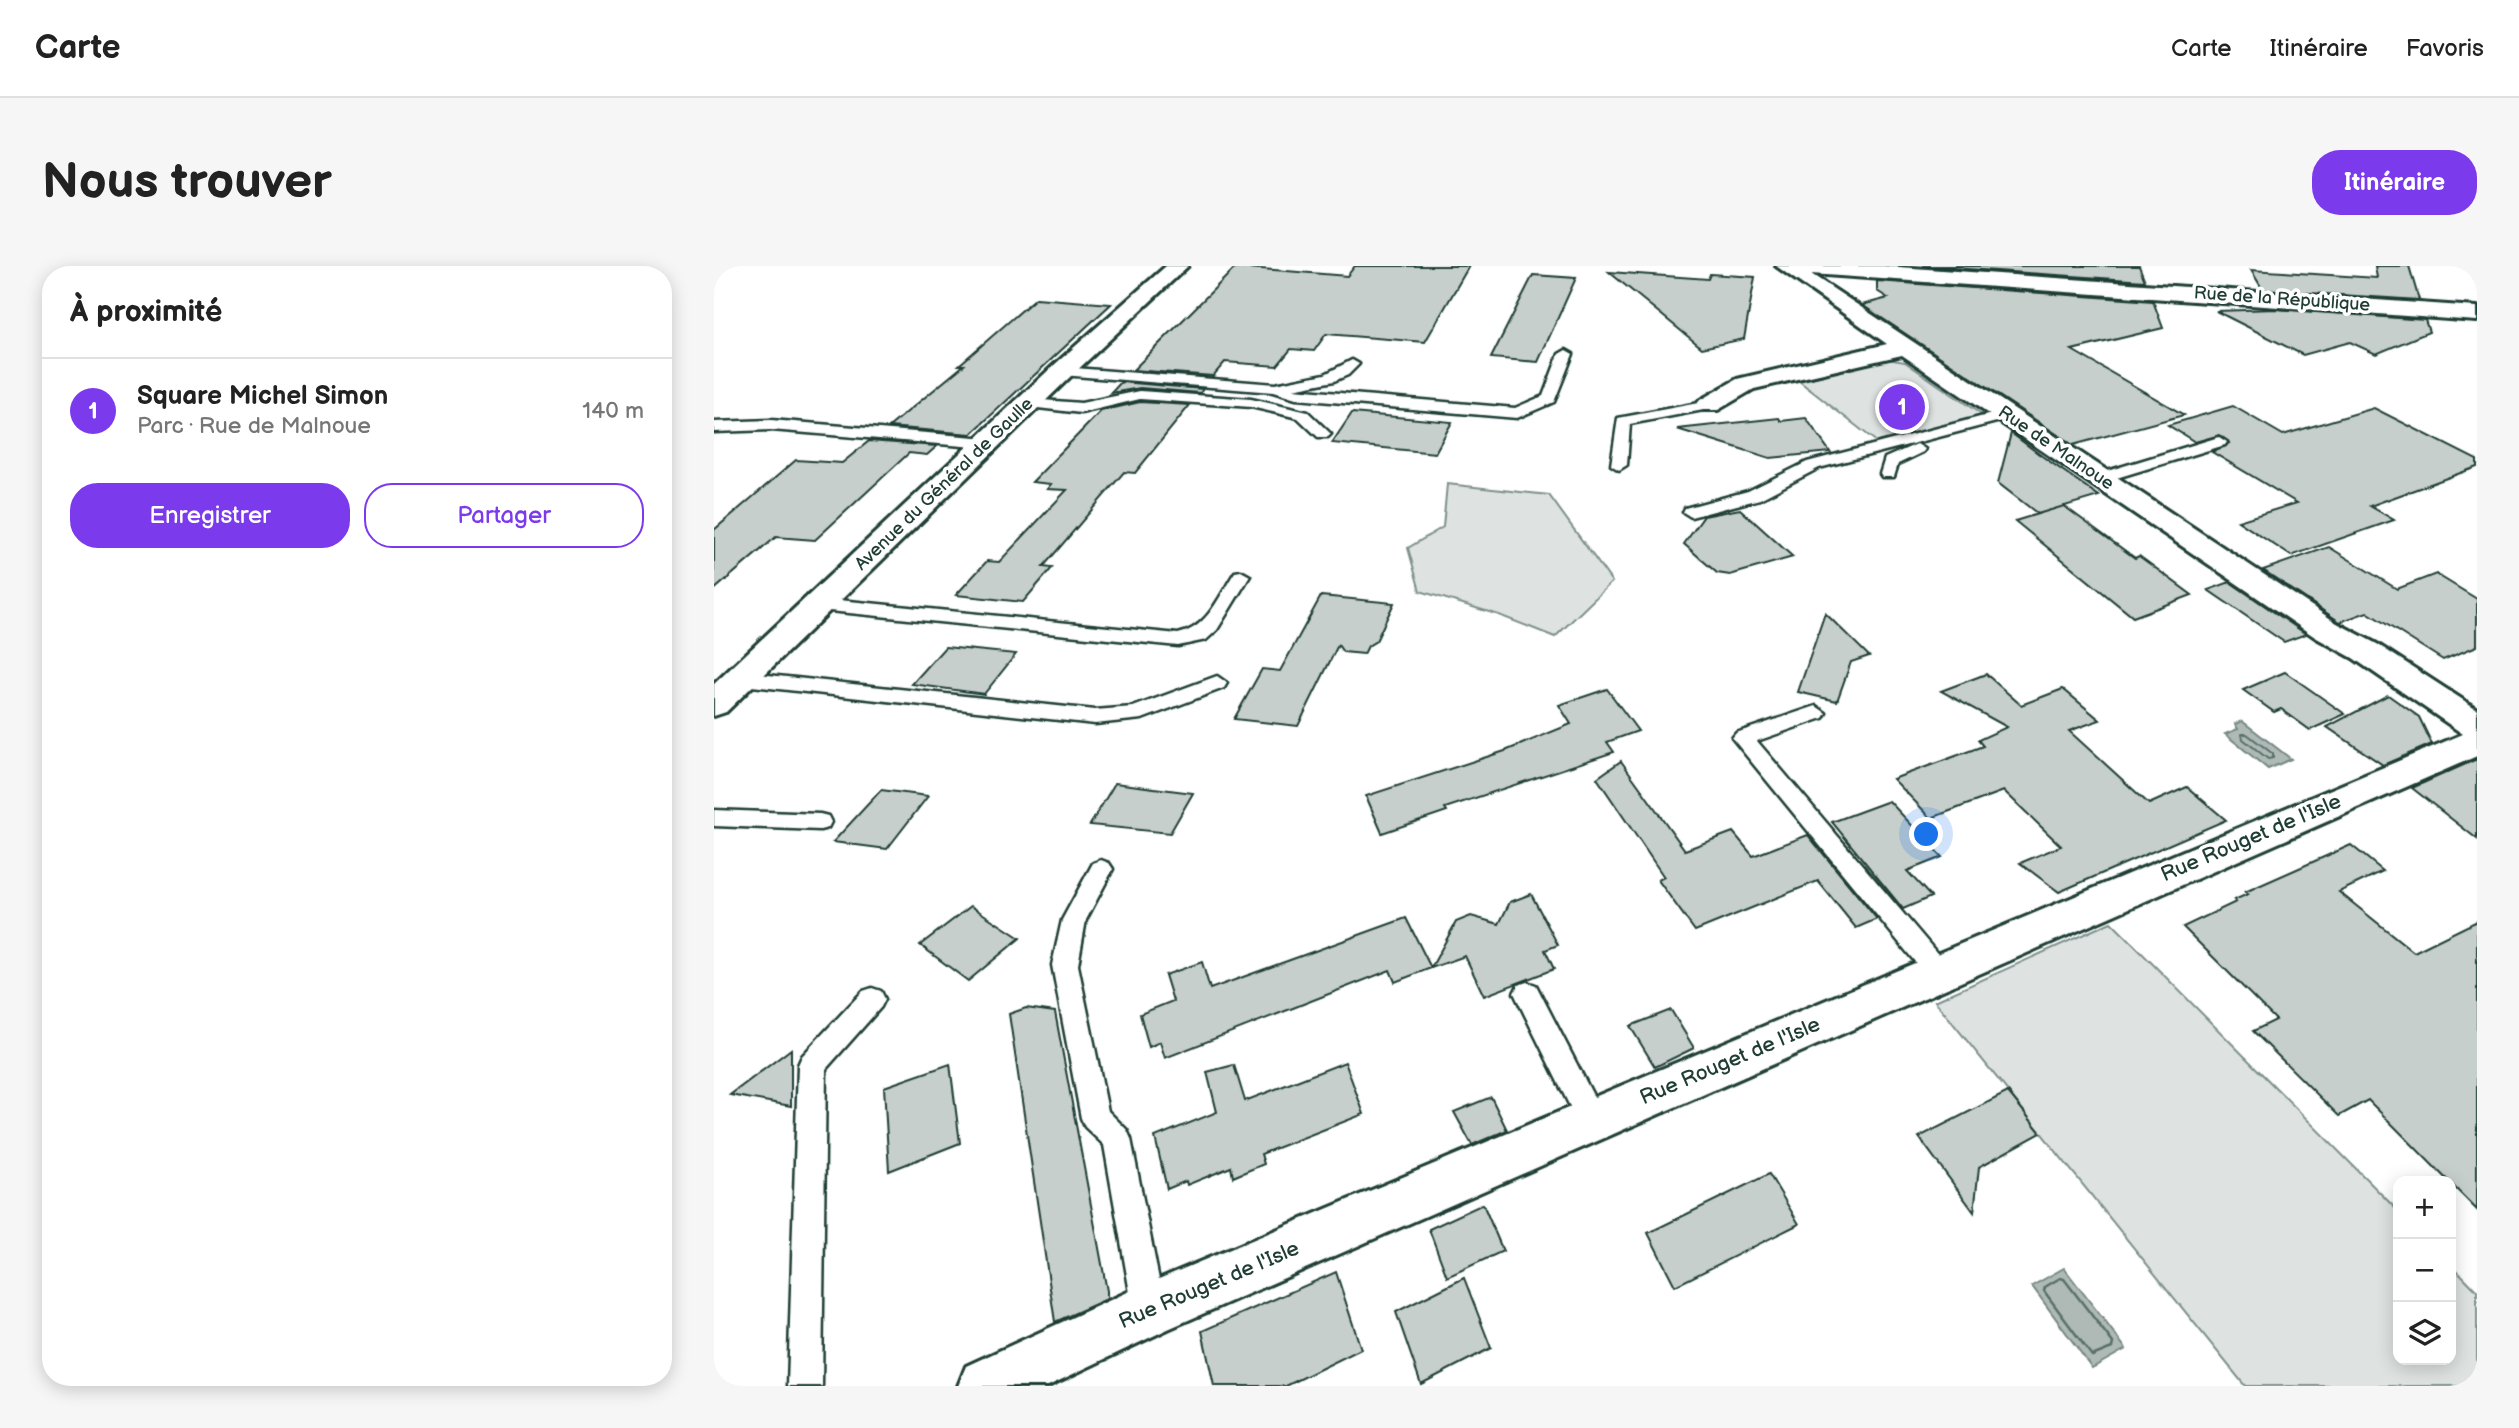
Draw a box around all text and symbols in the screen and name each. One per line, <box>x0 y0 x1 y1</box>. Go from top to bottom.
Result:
text: Carte <box>35 28 121 68</box>
text: Carte <box>2171 34 2232 63</box>
text: Itinéraire <box>2270 34 2368 63</box>
text: Favoris <box>2406 34 2484 63</box>
button: Itinéraire <box>2312 150 2477 215</box>
text: Nous trouver <box>42 153 332 212</box>
street label: Rue de la République <box>2193 282 2371 316</box>
text: À proximité <box>70 294 222 330</box>
text: Square Michel Simon <box>137 381 388 412</box>
pin: 1 <box>1879 381 1925 433</box>
street label: Avenue du Général de Gaulle <box>851 393 1038 575</box>
text: 1 <box>88 397 98 425</box>
text: 140 m <box>582 397 644 425</box>
street label: Rue de Malnoue <box>1994 402 2118 495</box>
text: Parc · Rue de Malnoue <box>137 412 371 440</box>
button: Enregistrer <box>70 483 350 548</box>
button: Partager <box>364 483 644 548</box>
street label: Rue Rouget de l'Isle <box>2157 789 2345 887</box>
your location <box>1909 817 1943 851</box>
street label: Rue Rouget de l'Isle <box>1636 1012 1824 1110</box>
map controls <box>2393 1176 2456 1365</box>
button: + <box>2393 1176 2456 1239</box>
street label: Rue Rouget de l'Isle <box>1115 1236 1303 1334</box>
button: − <box>2393 1239 2456 1302</box>
button: layers <box>2393 1302 2456 1365</box>

